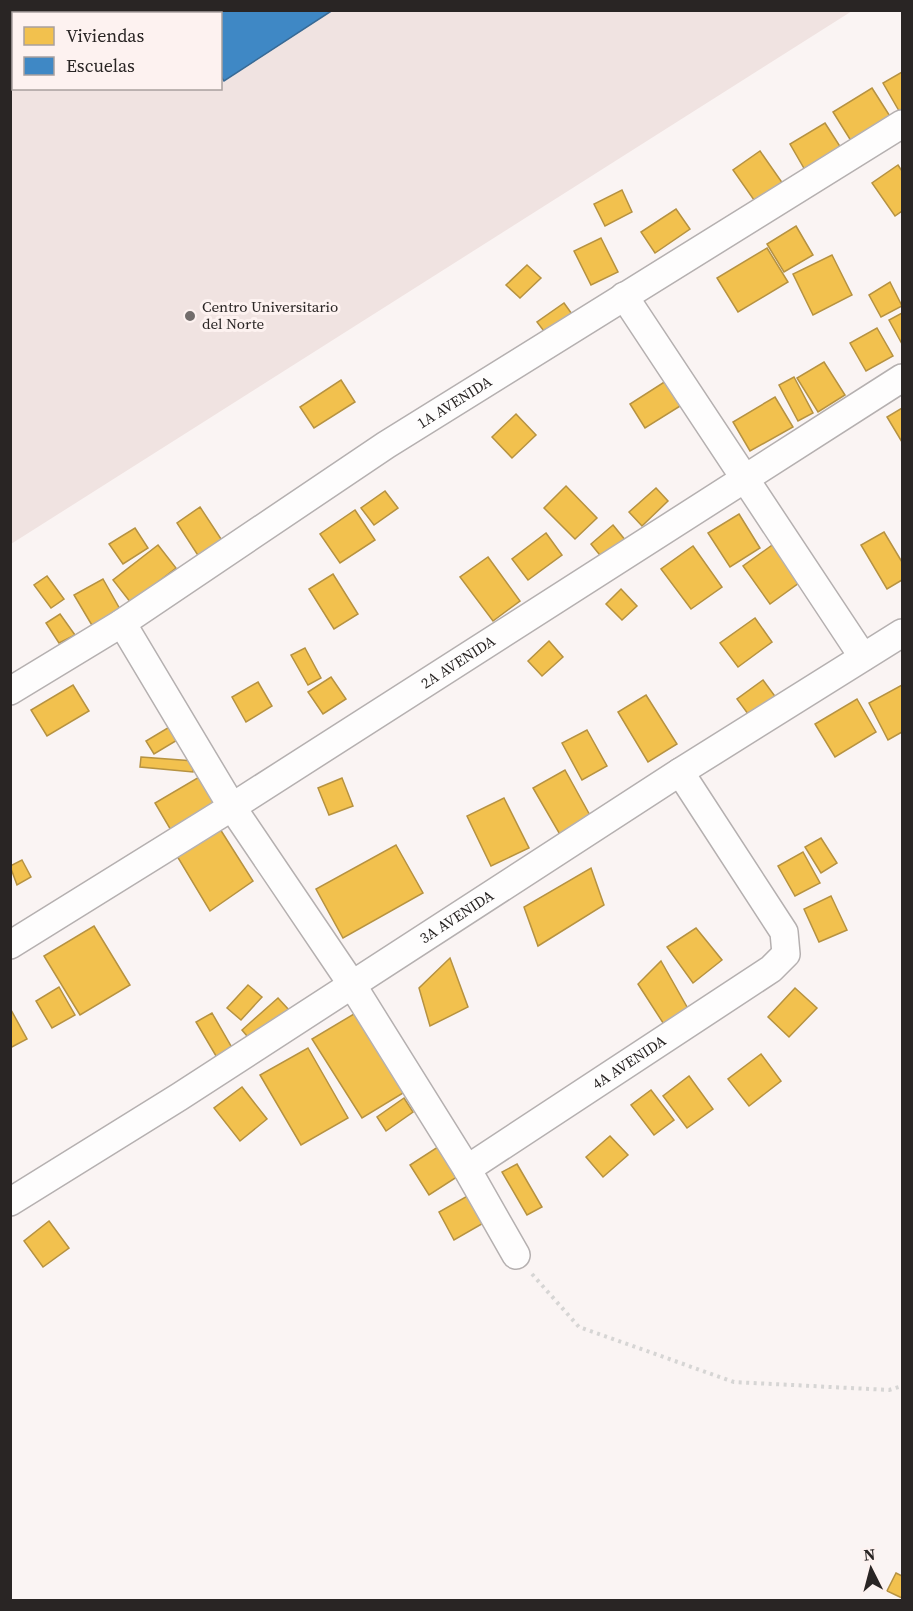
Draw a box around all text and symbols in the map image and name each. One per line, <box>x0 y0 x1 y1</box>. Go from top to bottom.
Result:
legend <box>12 12 222 90</box>
text: Viviendas <box>66 23 144 48</box>
text: Escuelas <box>66 53 135 78</box>
place label: Centro Universitario del Norte <box>202 296 338 334</box>
marker: Centro Universitario del Norte <box>183 309 197 323</box>
street label: 1A AVENIDA <box>413 371 496 433</box>
street label: 2A AVENIDA <box>417 630 499 693</box>
street label: 3A AVENIDA <box>415 885 498 948</box>
street label: 4A AVENIDA <box>588 1030 670 1094</box>
north arrow <box>841 1539 901 1599</box>
text: N <box>862 1542 877 1566</box>

